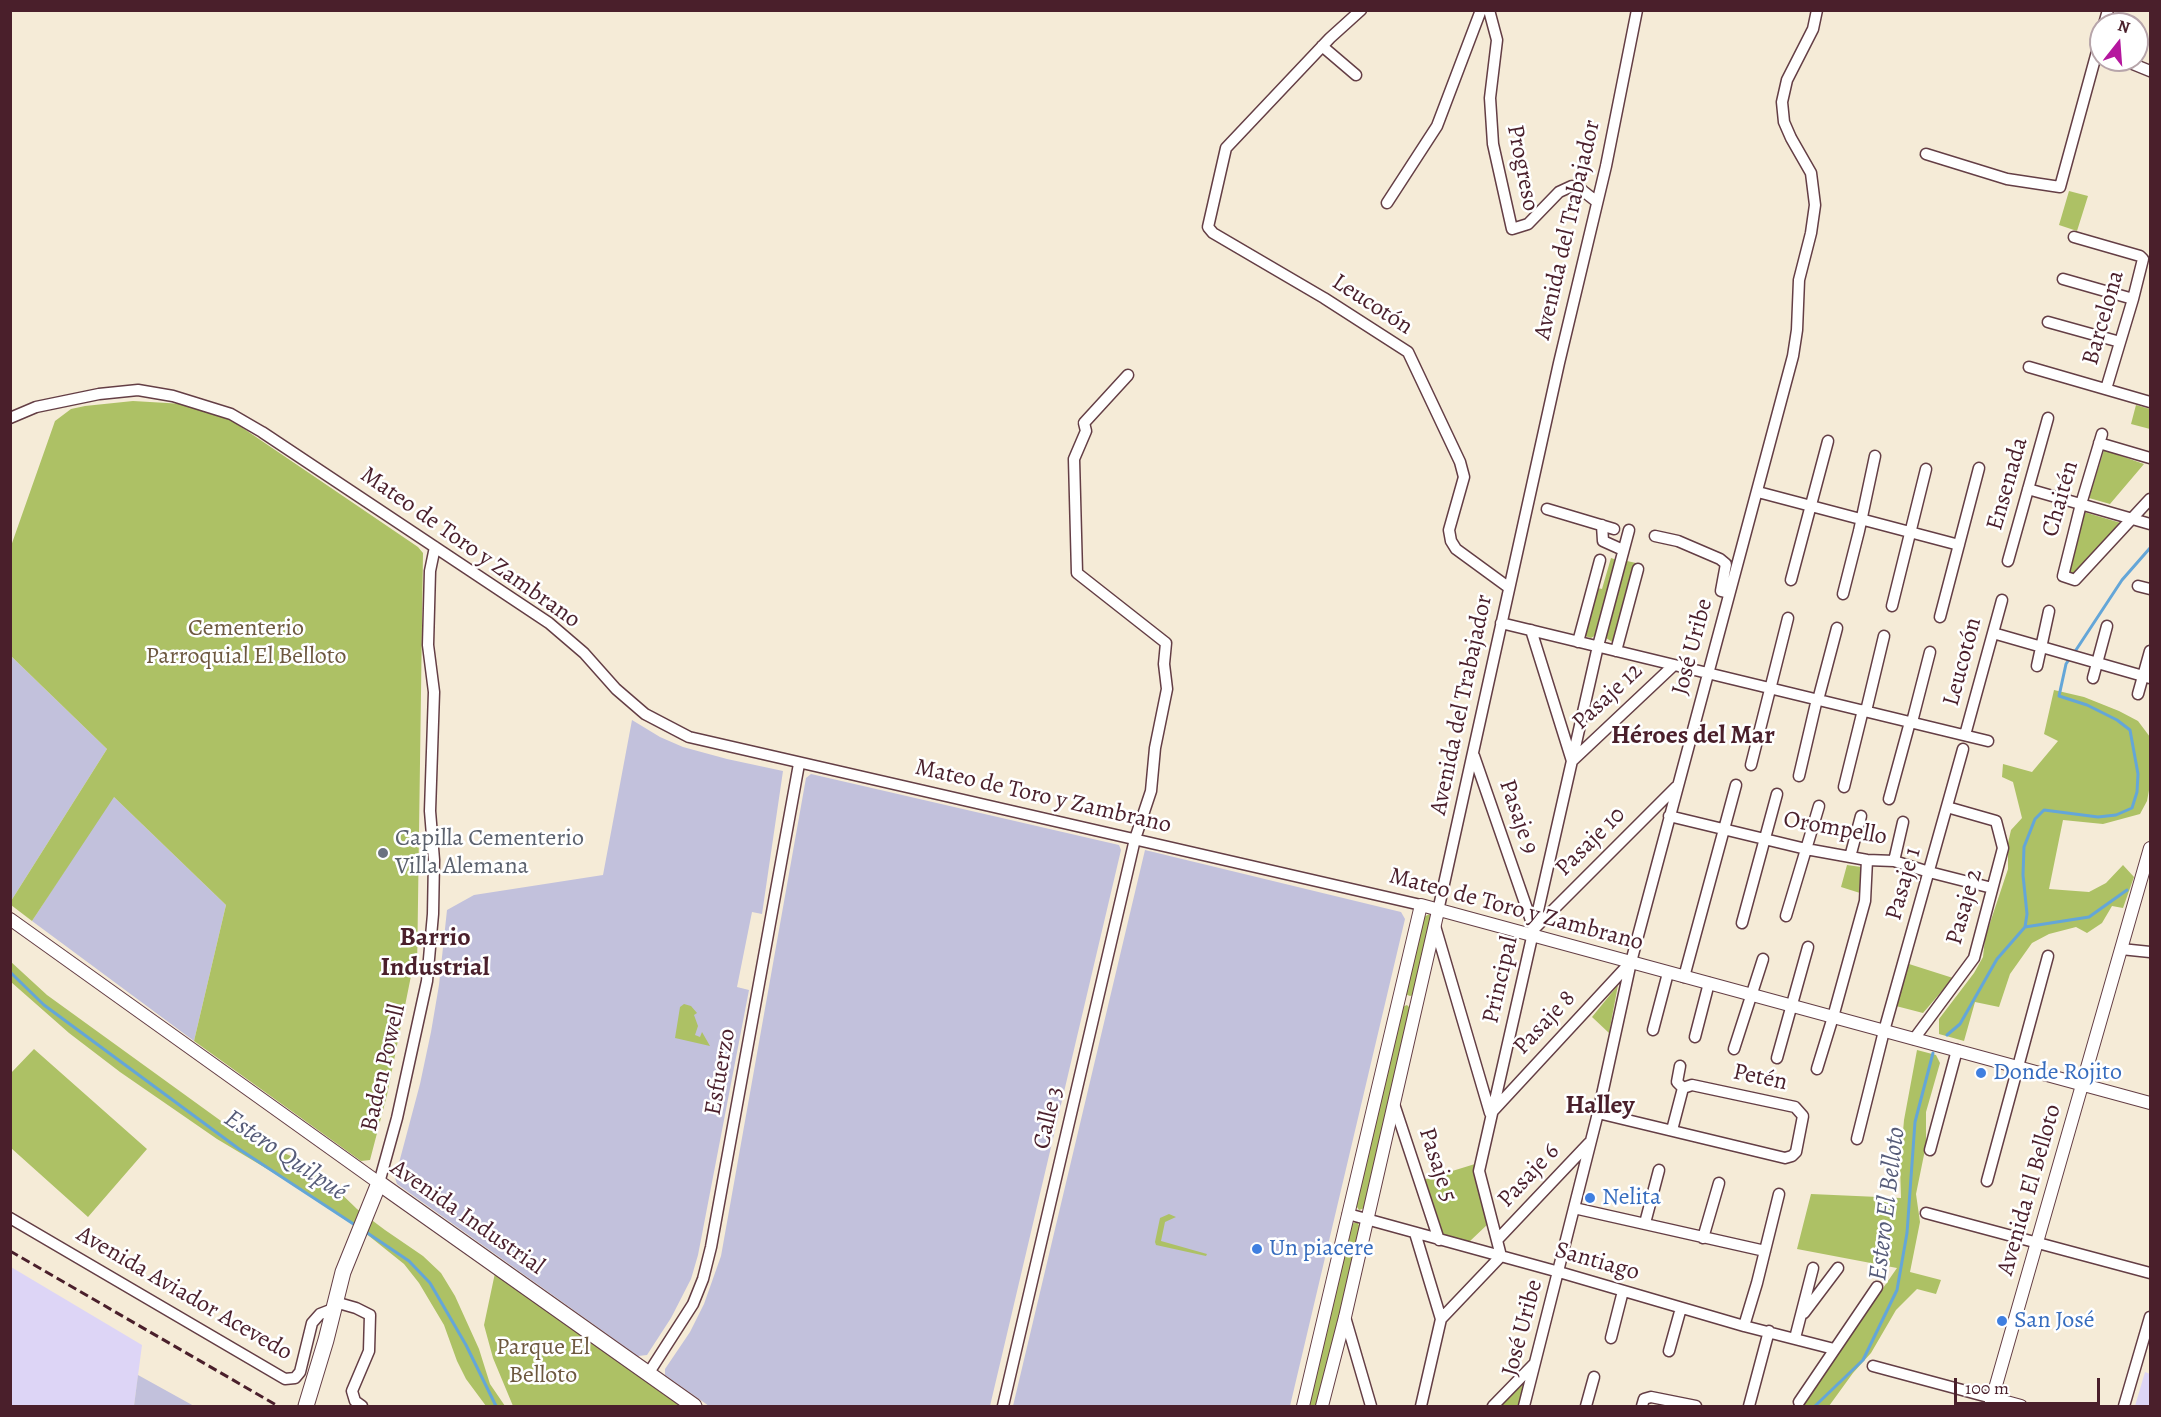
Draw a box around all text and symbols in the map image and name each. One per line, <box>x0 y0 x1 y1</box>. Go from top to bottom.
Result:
north arrow <box>2089 12 2149 72</box>
text: N <box>2115 14 2132 39</box>
street label: Avenida del Trabajador <box>1529 117 1607 343</box>
street label: Progreso <box>1500 122 1544 214</box>
street label: Barcelona <box>2077 267 2131 369</box>
street label: Leucotón <box>1326 268 1418 342</box>
street label: Ensenada <box>1981 434 2035 534</box>
street label: Chaitén <box>2036 458 2086 540</box>
street label: Mateo de Toro y Zambrano <box>354 461 586 635</box>
street label: Avenida del Trabajador <box>1425 592 1499 818</box>
street label: José Uribe <box>1666 596 1720 698</box>
street label: Leucotón <box>1937 614 1989 710</box>
park label: Cementerio Parroquial El Belloto <box>145 615 347 671</box>
street label: Pasaje 12 <box>1567 657 1649 737</box>
district label: Héroes del Mar <box>1611 721 1775 753</box>
street label: Mateo de Toro y Zambrano <box>912 754 1174 840</box>
street label: Pasaje 9 <box>1492 776 1544 858</box>
street label: Pasaje 10 <box>1550 801 1632 883</box>
street label: Orompello <box>1781 806 1889 852</box>
place label: Capilla Cementerio Villa Alemana <box>395 825 584 881</box>
street label: Pasaje 1 <box>1880 844 1928 924</box>
marker: Capilla Cementerio Villa Alemana <box>376 846 390 860</box>
street label: Mateo de Toro y Zambrano <box>1386 862 1646 958</box>
street label: Pasaje 2 <box>1940 866 1990 948</box>
district label: Barrio Industrial <box>380 923 490 984</box>
street label: Principal <box>1477 934 1525 1026</box>
street label: Pasaje 8 <box>1508 985 1582 1061</box>
street label: Baden Powell <box>355 1002 413 1134</box>
street label: Esfuerzo <box>699 1026 743 1118</box>
street label: Petén <box>1730 1058 1790 1098</box>
place label: Donde Rojito <box>1993 1059 2122 1087</box>
marker: Donde Rojito <box>1974 1066 1988 1080</box>
street label: Calle 3 <box>1028 1084 1070 1152</box>
district label: Halley <box>1565 1091 1635 1123</box>
street label: Avenida El Belloto <box>1992 1101 2068 1279</box>
water label: Estero Quilpué <box>218 1104 352 1208</box>
street label: Pasaje 5 <box>1411 1124 1463 1206</box>
water label: Estero El Belloto <box>1863 1125 1913 1283</box>
street label: Pasaje 6 <box>1492 1138 1566 1214</box>
street label: Avenida Industrial <box>384 1154 550 1282</box>
place label: Nelita <box>1602 1184 1661 1212</box>
marker: Nelita <box>1583 1191 1597 1205</box>
street label: Avenida Aviador Acevedo <box>71 1220 297 1368</box>
place label: Un piacere <box>1269 1235 1374 1263</box>
street label: Santiago <box>1551 1236 1643 1288</box>
marker: Un piacere <box>1250 1242 1264 1256</box>
street label: José Uribe <box>1496 1277 1550 1379</box>
place label: San José <box>2014 1307 2095 1335</box>
marker: San José <box>1995 1314 2009 1328</box>
park label: Parque El Belloto <box>496 1334 590 1390</box>
scale bar <box>1957 1366 2102 1404</box>
text: 100 m <box>1965 1376 2009 1400</box>

